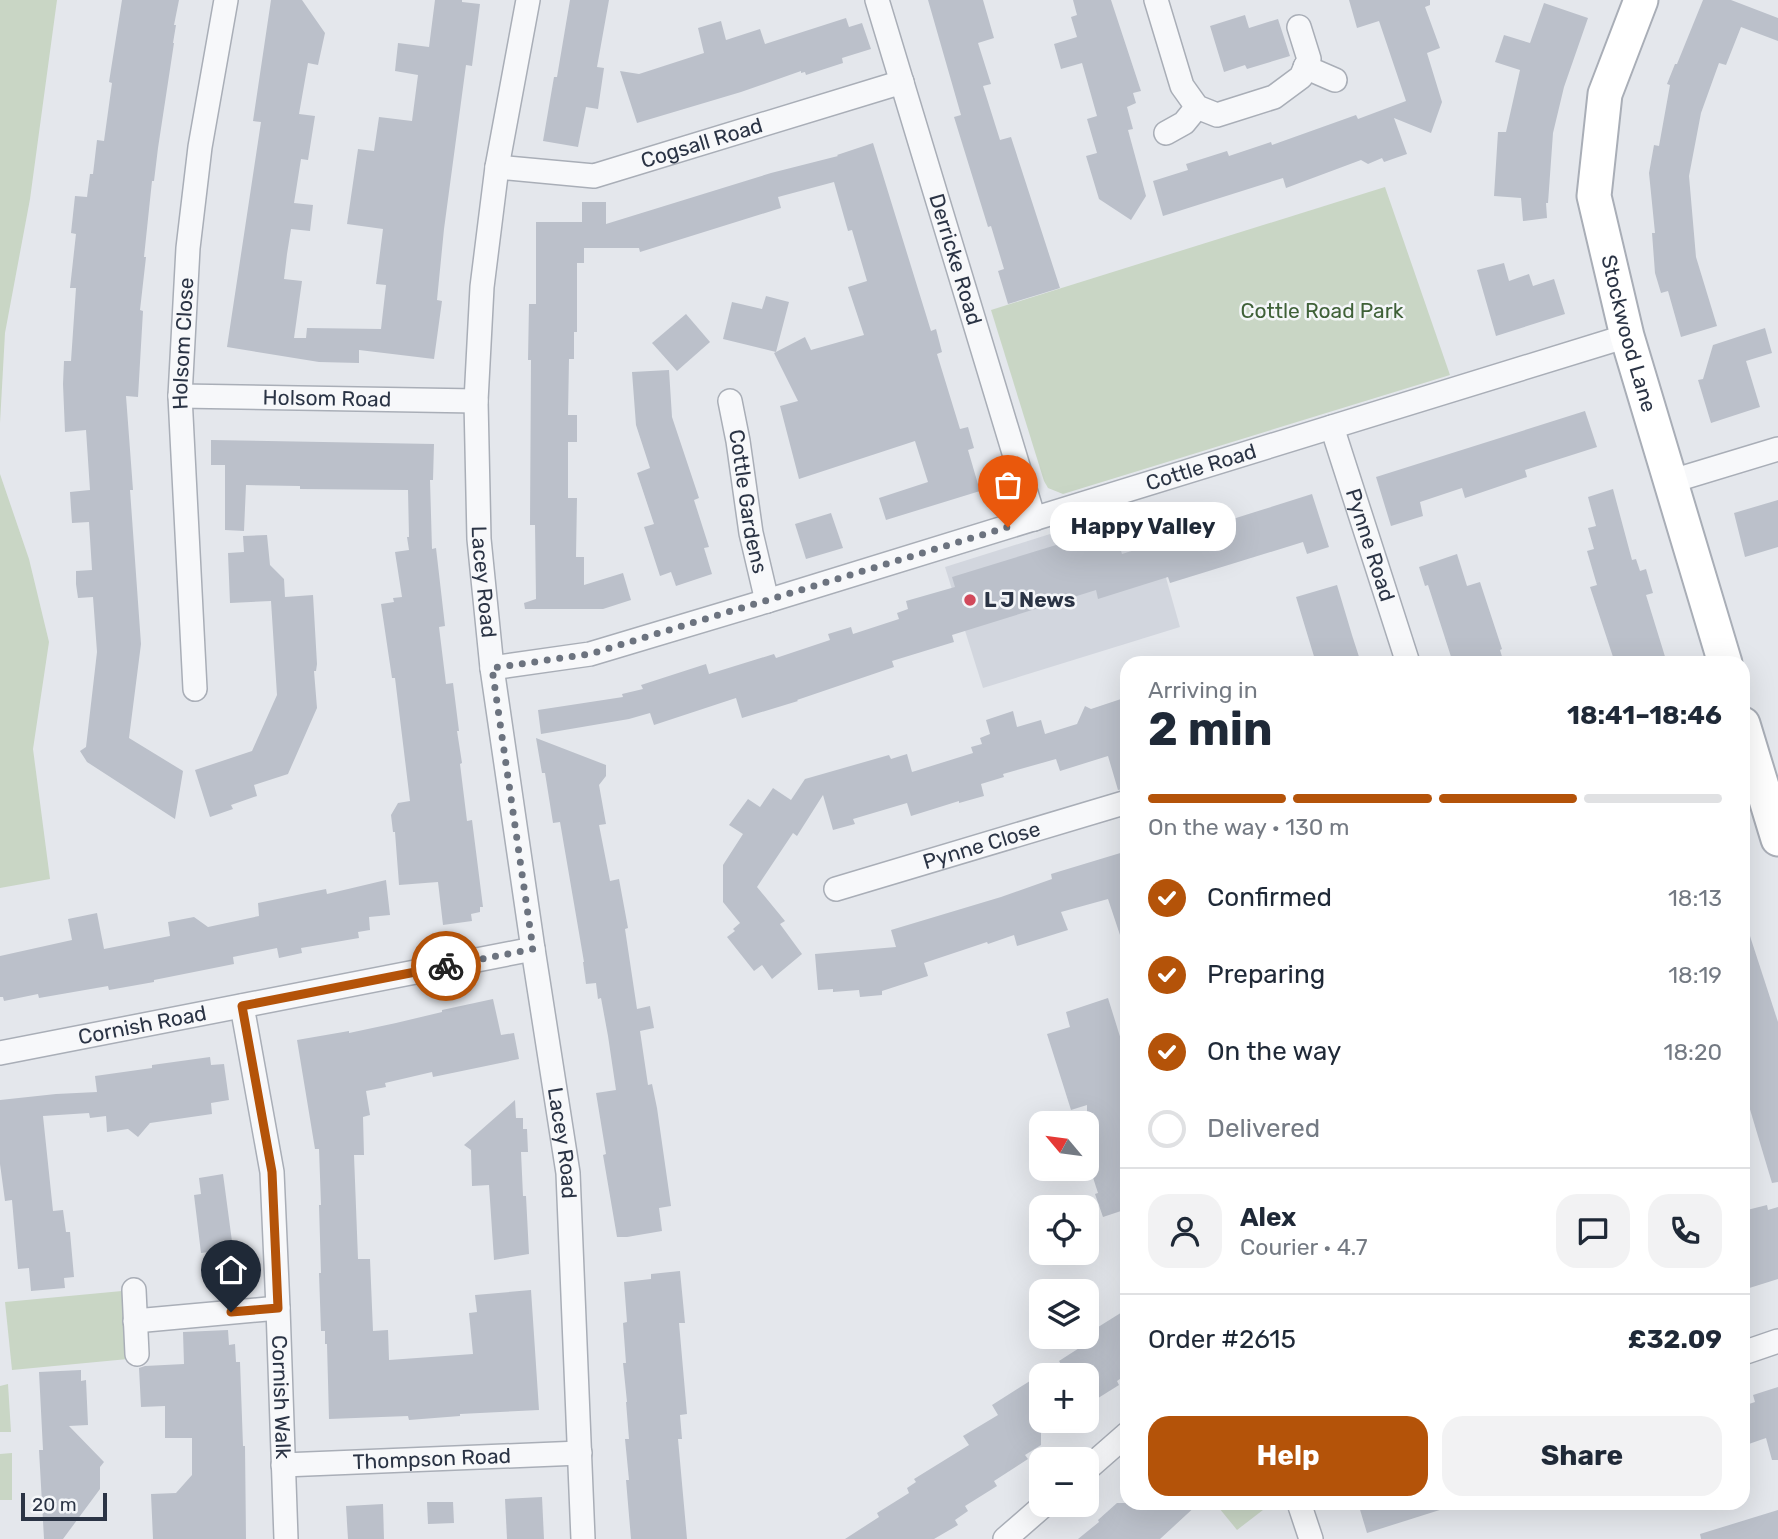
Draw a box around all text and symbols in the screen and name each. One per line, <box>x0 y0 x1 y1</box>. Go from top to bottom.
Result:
street label: Cogsall Road <box>638 112 765 173</box>
street label: Derricke Road <box>924 191 988 328</box>
street label: Stockwood Lane <box>1596 252 1662 415</box>
street label: Holsom Close <box>167 277 198 410</box>
park label: Cottle Road Park <box>1241 298 1404 323</box>
street label: Holsom Road <box>263 384 391 412</box>
street label: Cottle Gardens <box>724 427 773 576</box>
street label: Cottle Road <box>1143 438 1259 496</box>
pin <box>978 455 1038 527</box>
icon: bag <box>989 466 1027 504</box>
street label: Pynne Road <box>1341 485 1400 605</box>
callout: Happy Valley <box>1050 503 1236 552</box>
text: Happy Valley <box>1071 512 1215 540</box>
street label: Lacey Road <box>467 526 502 639</box>
place label: L J News <box>984 587 1075 612</box>
marker: L J News <box>962 592 978 608</box>
text: Arriving in <box>1148 676 1258 704</box>
text: 18:41–18:46 <box>1567 700 1722 731</box>
text: 2 min <box>1148 702 1273 757</box>
text: On the way · 130 m <box>1148 813 1349 841</box>
street label: Pynne Close <box>920 816 1043 874</box>
icon: check <box>1148 879 1186 917</box>
text: Confirmed <box>1207 882 1332 913</box>
text: 18:13 <box>1668 884 1722 912</box>
courier <box>411 931 481 1001</box>
icon: bike <box>427 947 465 985</box>
icon: check <box>1148 956 1186 994</box>
text: Preparing <box>1207 959 1325 990</box>
text: 18:19 <box>1668 961 1722 989</box>
street label: Cornish Road <box>76 1000 209 1049</box>
icon: check <box>1148 1033 1186 1071</box>
text: On the way <box>1207 1036 1341 1067</box>
text: 18:20 <box>1664 1038 1722 1066</box>
street label: Lacey Road <box>543 1086 582 1199</box>
north arrow <box>1029 1111 1099 1181</box>
map controls <box>1029 1111 1099 1517</box>
text: Delivered <box>1207 1113 1320 1144</box>
button: person <box>1148 1194 1222 1268</box>
button: chat <box>1556 1194 1630 1268</box>
button: phone <box>1648 1194 1722 1268</box>
button: locate <box>1029 1195 1099 1265</box>
text: Alex <box>1240 1202 1296 1233</box>
text: Courier · 4.7 <box>1240 1233 1367 1261</box>
pin <box>201 1240 261 1312</box>
icon: home <box>212 1251 250 1289</box>
button: layers <box>1029 1279 1099 1349</box>
text: Order #2615 <box>1148 1324 1296 1355</box>
text: £32.09 <box>1628 1324 1722 1355</box>
street label: Cornish Walk <box>267 1335 296 1460</box>
button: + <box>1029 1363 1099 1433</box>
button: Help <box>1148 1416 1428 1496</box>
button: Share <box>1442 1416 1722 1496</box>
street label: Thompson Road <box>352 1443 511 1474</box>
button: − <box>1029 1447 1099 1517</box>
scale bar <box>21 1490 107 1522</box>
text: 20 m <box>32 1493 77 1516</box>

